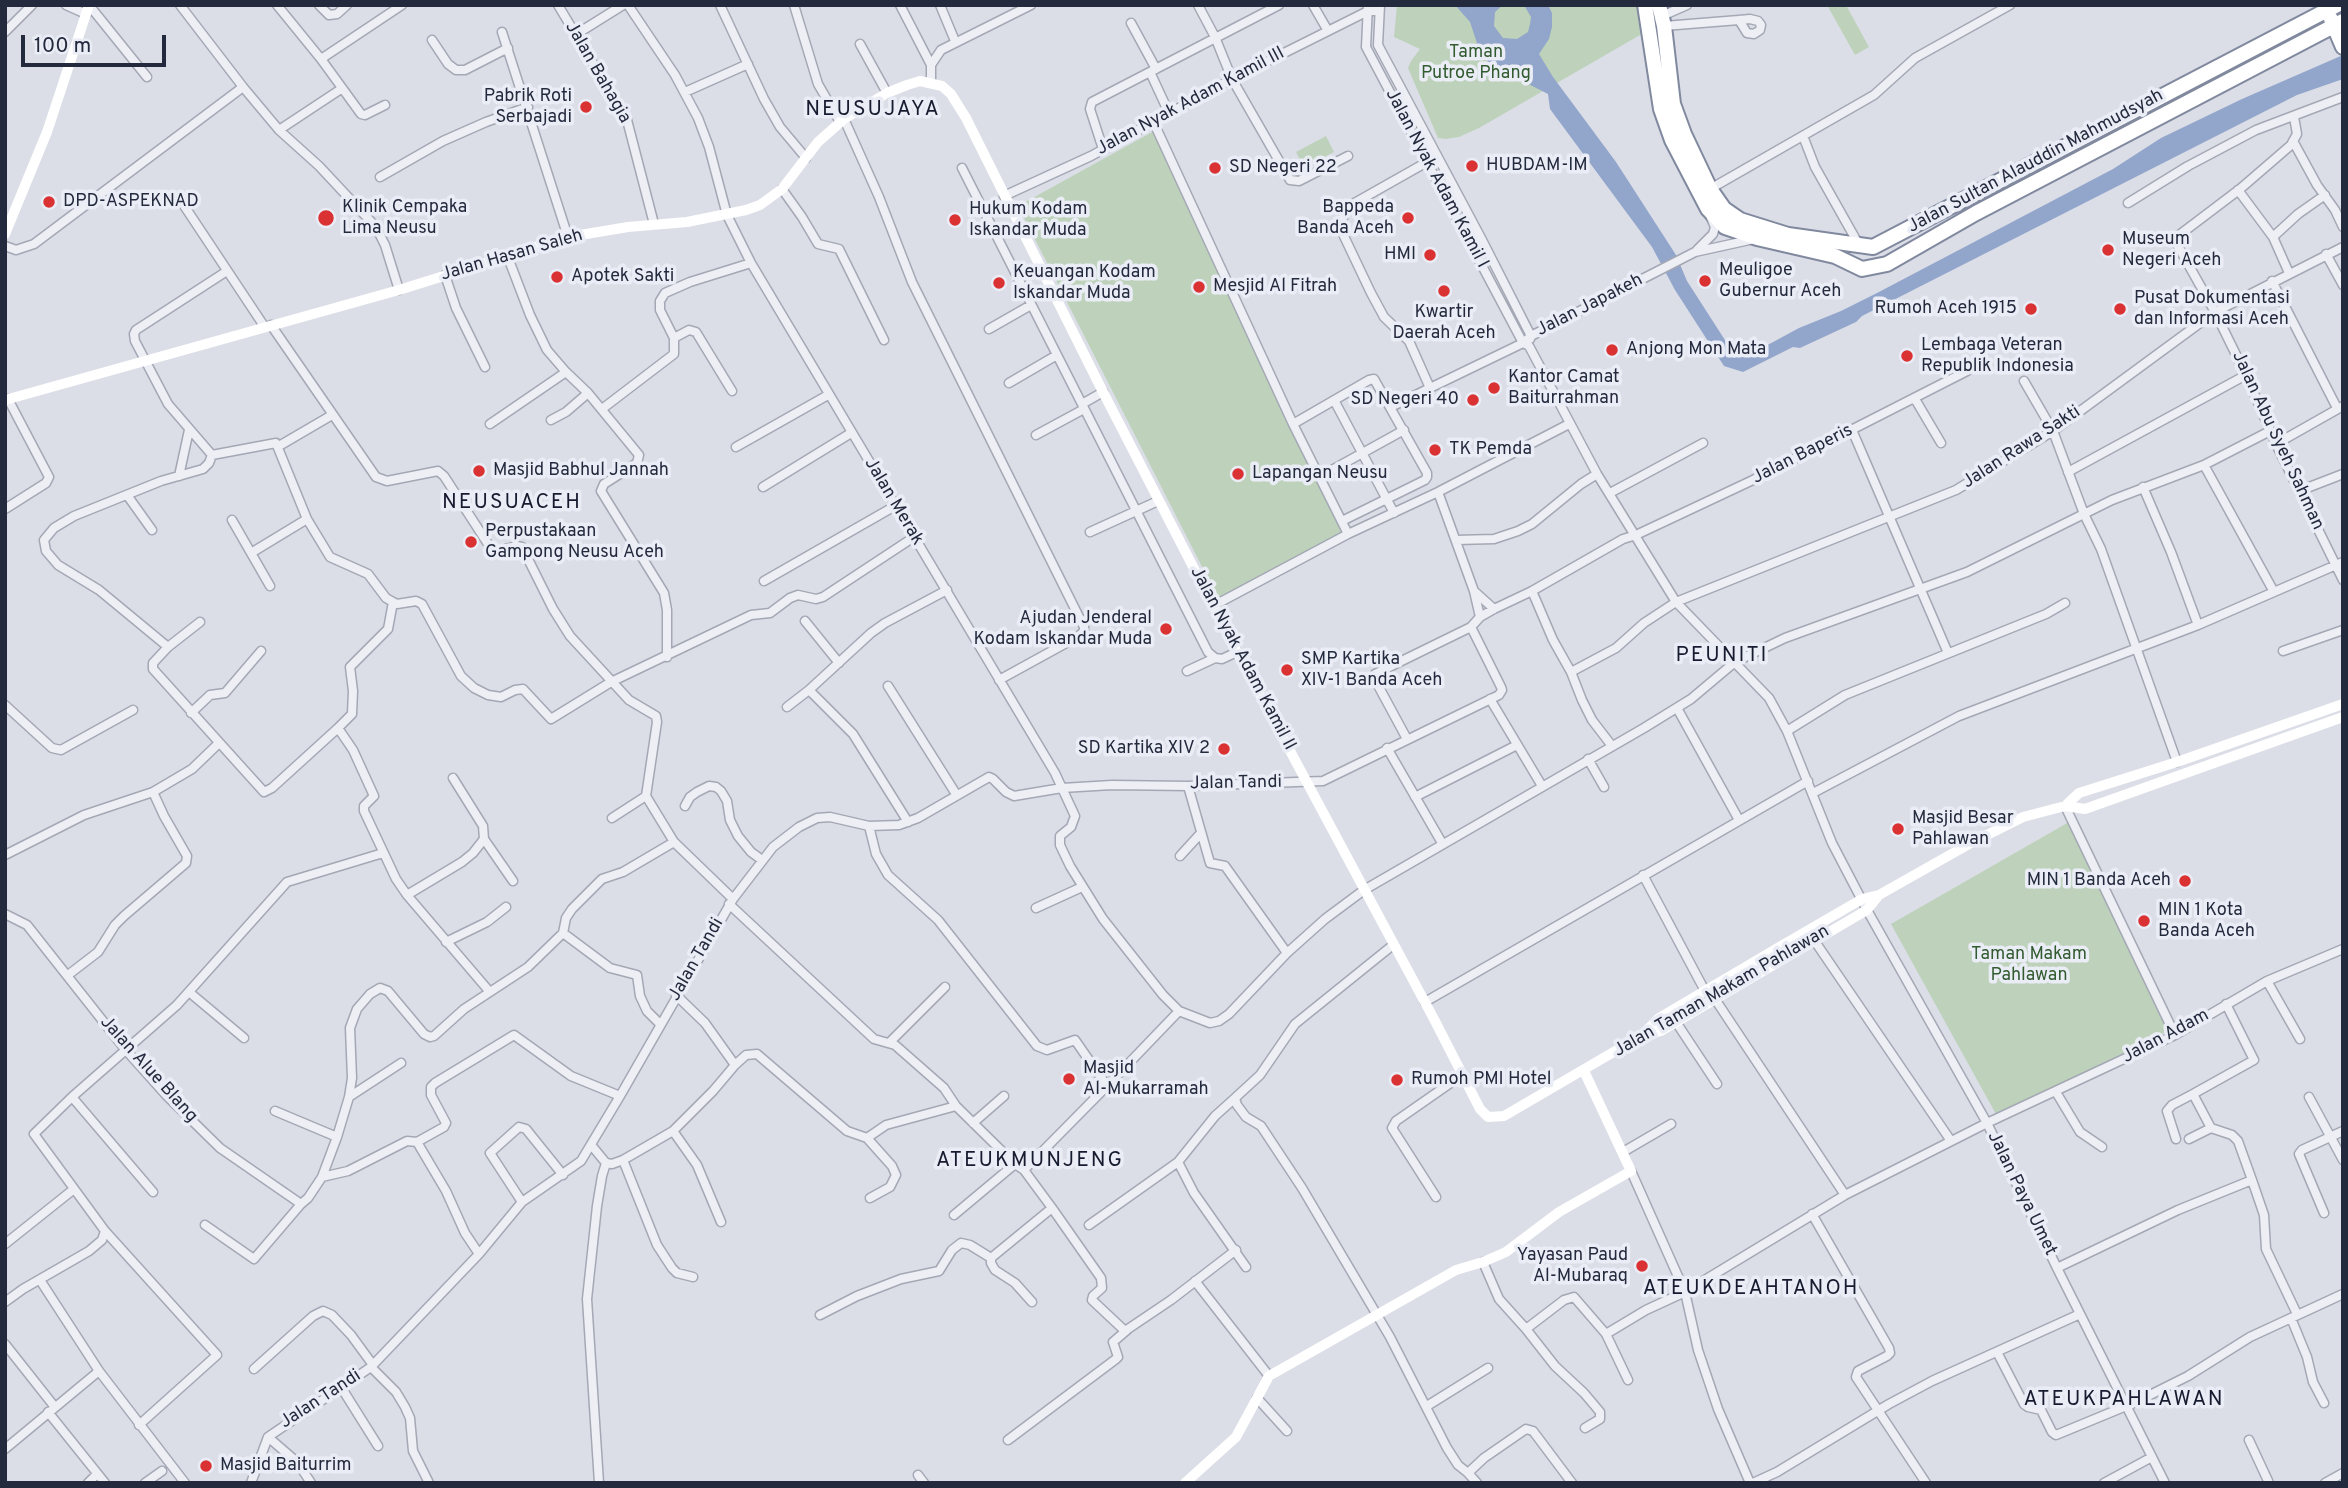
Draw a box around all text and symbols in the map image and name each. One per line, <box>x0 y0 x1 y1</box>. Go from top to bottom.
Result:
street label: Jalan Bahagia <box>559 18 635 128</box>
scale bar <box>24 21 170 65</box>
text: 100 m <box>34 33 91 60</box>
park label: Taman Putroe Phang <box>1421 42 1531 84</box>
street label: Jalan Nyak Adam Kamil III <box>1093 43 1289 161</box>
street label: Jalan Sultan Alauddin Mahmudsyah <box>1905 85 2167 239</box>
place label: Pabrik Roti Serbajadi <box>484 86 572 128</box>
street label: Jalan Nyak Adam Kamil I <box>1380 86 1492 272</box>
district label: NEUSUJAYA <box>806 98 940 124</box>
marker: Pabrik Roti Serbajadi <box>578 99 594 115</box>
place label: HUBDAM-IM <box>1486 155 1588 177</box>
place label: SD Negeri 22 <box>1229 157 1337 179</box>
marker: HUBDAM-IM <box>1464 158 1480 174</box>
marker: SD Negeri 22 <box>1207 160 1223 176</box>
place label: DPD-ASPEKNAD <box>63 191 199 213</box>
marker: DPD-ASPEKNAD <box>41 194 57 210</box>
place label: Klinik Cempaka Lima Neusu <box>342 197 467 240</box>
place label: Bappeda Banda Aceh <box>1297 197 1394 240</box>
place label: Hukum Kodam Iskandar Muda <box>969 199 1088 242</box>
marker: Klinik Cempaka Lima Neusu <box>316 208 336 228</box>
marker: Bappeda Banda Aceh <box>1400 210 1416 226</box>
marker: Hukum Kodam Iskandar Muda <box>947 212 963 228</box>
street label: Jalan Hasan Saleh <box>439 225 585 287</box>
place label: Museum Negeri Aceh <box>2122 229 2221 272</box>
marker: Museum Negeri Aceh <box>2100 242 2116 258</box>
place label: HMI <box>1384 244 1416 266</box>
marker: HMI <box>1422 247 1438 263</box>
place label: Meuligoe Gubernur Aceh <box>1719 260 1841 302</box>
place label: Keuangan Kodam Iskandar Muda <box>1013 262 1156 304</box>
place label: Apotek Sakti <box>571 266 674 288</box>
marker: Apotek Sakti <box>549 269 565 285</box>
street label: Jalan Japakeh <box>1533 270 1647 342</box>
marker: Meuligoe Gubernur Aceh <box>1697 273 1713 289</box>
marker: Keuangan Kodam Iskandar Muda <box>991 275 1007 291</box>
place label: Mesjid Al Fitrah <box>1213 276 1337 298</box>
marker: Mesjid Al Fitrah <box>1191 279 1207 295</box>
marker: Kwartir Daerah Aceh <box>1436 283 1452 299</box>
place label: Pusat Dokumentasi dan Informasi Aceh <box>2134 288 2290 330</box>
place label: Rumoh Aceh 1915 <box>1875 298 2017 320</box>
marker: Rumoh Aceh 1915 <box>2023 301 2039 317</box>
marker: Pusat Dokumentasi dan Informasi Aceh <box>2112 301 2128 317</box>
place label: Kwartir Daerah Aceh <box>1392 302 1496 344</box>
place label: Lembaga Veteran Republik Indonesia <box>1921 335 2074 378</box>
place label: Anjong Mon Mata <box>1626 339 1766 361</box>
marker: Anjong Mon Mata <box>1604 342 1620 358</box>
marker: Lembaga Veteran Republik Indonesia <box>1899 348 1915 364</box>
street label: Jalan Abu Syeh Sahman <box>2226 348 2328 534</box>
place label: Kantor Camat Baiturrahman <box>1508 367 1620 410</box>
marker: Kantor Camat Baiturrahman <box>1486 380 1502 396</box>
place label: SD Negeri 40 <box>1351 389 1459 411</box>
marker: SD Negeri 40 <box>1465 392 1481 408</box>
street label: Jalan Rawa Sakti <box>1959 402 2085 494</box>
street label: Jalan Baperis <box>1749 420 1857 490</box>
place label: TK Pemda <box>1449 439 1532 461</box>
marker: TK Pemda <box>1427 442 1443 458</box>
street label: Jalan Merak <box>858 454 928 550</box>
place label: Masjid Babhul Jannah <box>493 460 669 482</box>
marker: Masjid Babhul Jannah <box>471 463 487 479</box>
place label: Lapangan Neusu <box>1252 463 1388 485</box>
marker: Lapangan Neusu <box>1230 466 1246 482</box>
district label: NEUSUACEH <box>443 491 581 517</box>
place label: Perpustakaan Gampong Neusu Aceh <box>485 521 664 564</box>
marker: Perpustakaan Gampong Neusu Aceh <box>463 534 479 550</box>
street label: Jalan Nyak Adam Kamil II <box>1184 564 1300 754</box>
place label: Ajudan Jenderal Kodam Iskandar Muda <box>973 608 1152 650</box>
marker: Ajudan Jenderal Kodam Iskandar Muda <box>1158 621 1174 637</box>
district label: PEUNITI <box>1676 644 1768 670</box>
place label: SMP Kartika XIV-1 Banda Aceh <box>1301 649 1442 692</box>
marker: SMP Kartika XIV-1 Banda Aceh <box>1279 662 1295 678</box>
place label: SD Kartika XIV 2 <box>1078 738 1210 760</box>
marker: SD Kartika XIV 2 <box>1216 741 1232 757</box>
street label: Jalan Tandi <box>1190 772 1282 796</box>
place label: Masjid Besar Pahlawan <box>1912 808 2014 850</box>
marker: Masjid Besar Pahlawan <box>1890 821 1906 837</box>
place label: MIN 1 Banda Aceh <box>2027 870 2171 892</box>
marker: MIN 1 Banda Aceh <box>2177 873 2193 889</box>
place label: MIN 1 Kota Banda Aceh <box>2158 900 2255 942</box>
marker: MIN 1 Kota Banda Aceh <box>2136 913 2152 929</box>
street label: Jalan Tandi <box>665 915 729 1005</box>
street label: Jalan Taman Makam Pahlawan <box>1610 921 1834 1063</box>
park label: Taman Makam Pahlawan <box>1971 944 2087 986</box>
street label: Jalan Adam <box>2119 1005 2213 1069</box>
street label: Jalan Alue Blang <box>95 1012 201 1128</box>
place label: Masjid Al-Mukarramah <box>1083 1058 1209 1100</box>
place label: Rumoh PMI Hotel <box>1411 1069 1551 1091</box>
marker: Masjid Al-Mukarramah <box>1061 1071 1077 1087</box>
marker: Rumoh PMI Hotel <box>1389 1072 1405 1088</box>
street label: Jalan Paya Umet <box>1982 1128 2060 1260</box>
district label: ATEUKMUNJENG <box>937 1149 1123 1175</box>
place label: Yayasan Paud Al-Mubaraq <box>1517 1245 1628 1288</box>
marker: Yayasan Paud Al-Mubaraq <box>1634 1258 1650 1274</box>
district label: ATEUKDEAHTANOH <box>1644 1277 1858 1303</box>
street label: Jalan Tandi <box>276 1366 366 1434</box>
district label: ATEUKPAHLAWAN <box>2025 1388 2223 1414</box>
place label: Masjid Baiturrim <box>220 1455 352 1477</box>
marker: Masjid Baiturrim <box>198 1458 214 1474</box>

